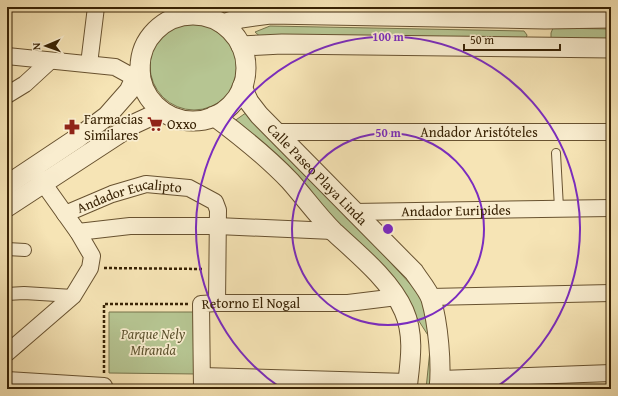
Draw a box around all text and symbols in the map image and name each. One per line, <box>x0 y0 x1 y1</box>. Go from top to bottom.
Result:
north arrow <box>26 26 66 66</box>
scale bar <box>464 26 560 52</box>
text: 100 m <box>372 28 405 45</box>
text: 50 m <box>470 31 494 48</box>
text: N <box>28 42 44 50</box>
place label: Farmacias Similares <box>84 109 143 145</box>
place label: Oxxo <box>167 114 197 134</box>
supermarket icon: Oxxo <box>146 115 164 133</box>
pharmacy icon: Farmacias Similares <box>63 118 81 136</box>
street label: Calle Paseo Playa Linda <box>263 119 372 230</box>
street label: Andador Aristóteles <box>420 122 538 142</box>
text: 50 m <box>375 124 401 141</box>
street label: Andador Eucalipto <box>73 174 183 218</box>
street label: Andador Euripides <box>401 200 511 221</box>
centre of rings <box>381 222 395 236</box>
street label: Retorno El Nogal <box>201 293 300 314</box>
park label: Parque Nely Miranda <box>120 324 186 360</box>

